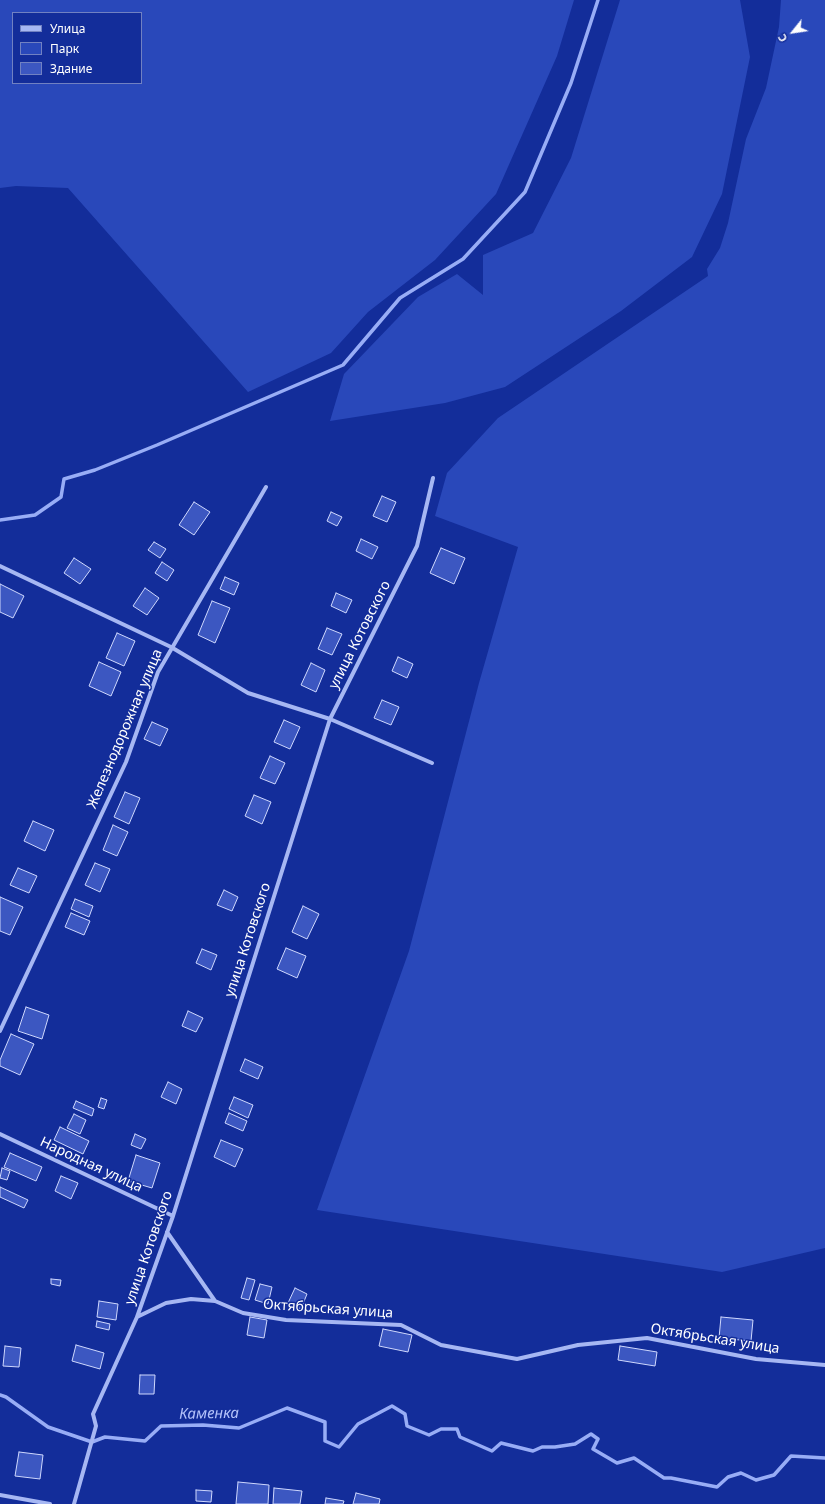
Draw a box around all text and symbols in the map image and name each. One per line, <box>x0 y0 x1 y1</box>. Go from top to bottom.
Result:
legend <box>12 12 142 84</box>
north arrow <box>773 12 813 52</box>
text: Улица <box>50 20 85 37</box>
text: С <box>774 31 790 45</box>
text: Парк <box>50 40 79 57</box>
text: Здание <box>50 60 92 77</box>
street label: улица Котовского <box>325 578 395 692</box>
street label: Железнодорожная улица <box>84 647 166 811</box>
street label: улица Котовского <box>222 881 274 999</box>
street label: Народная улица <box>37 1134 145 1196</box>
street label: улица Котовского <box>122 1189 176 1307</box>
street label: Октябрьская улица <box>262 1296 394 1322</box>
street label: Октябрьская улица <box>649 1321 781 1357</box>
water label: Каменка <box>179 1404 239 1424</box>

